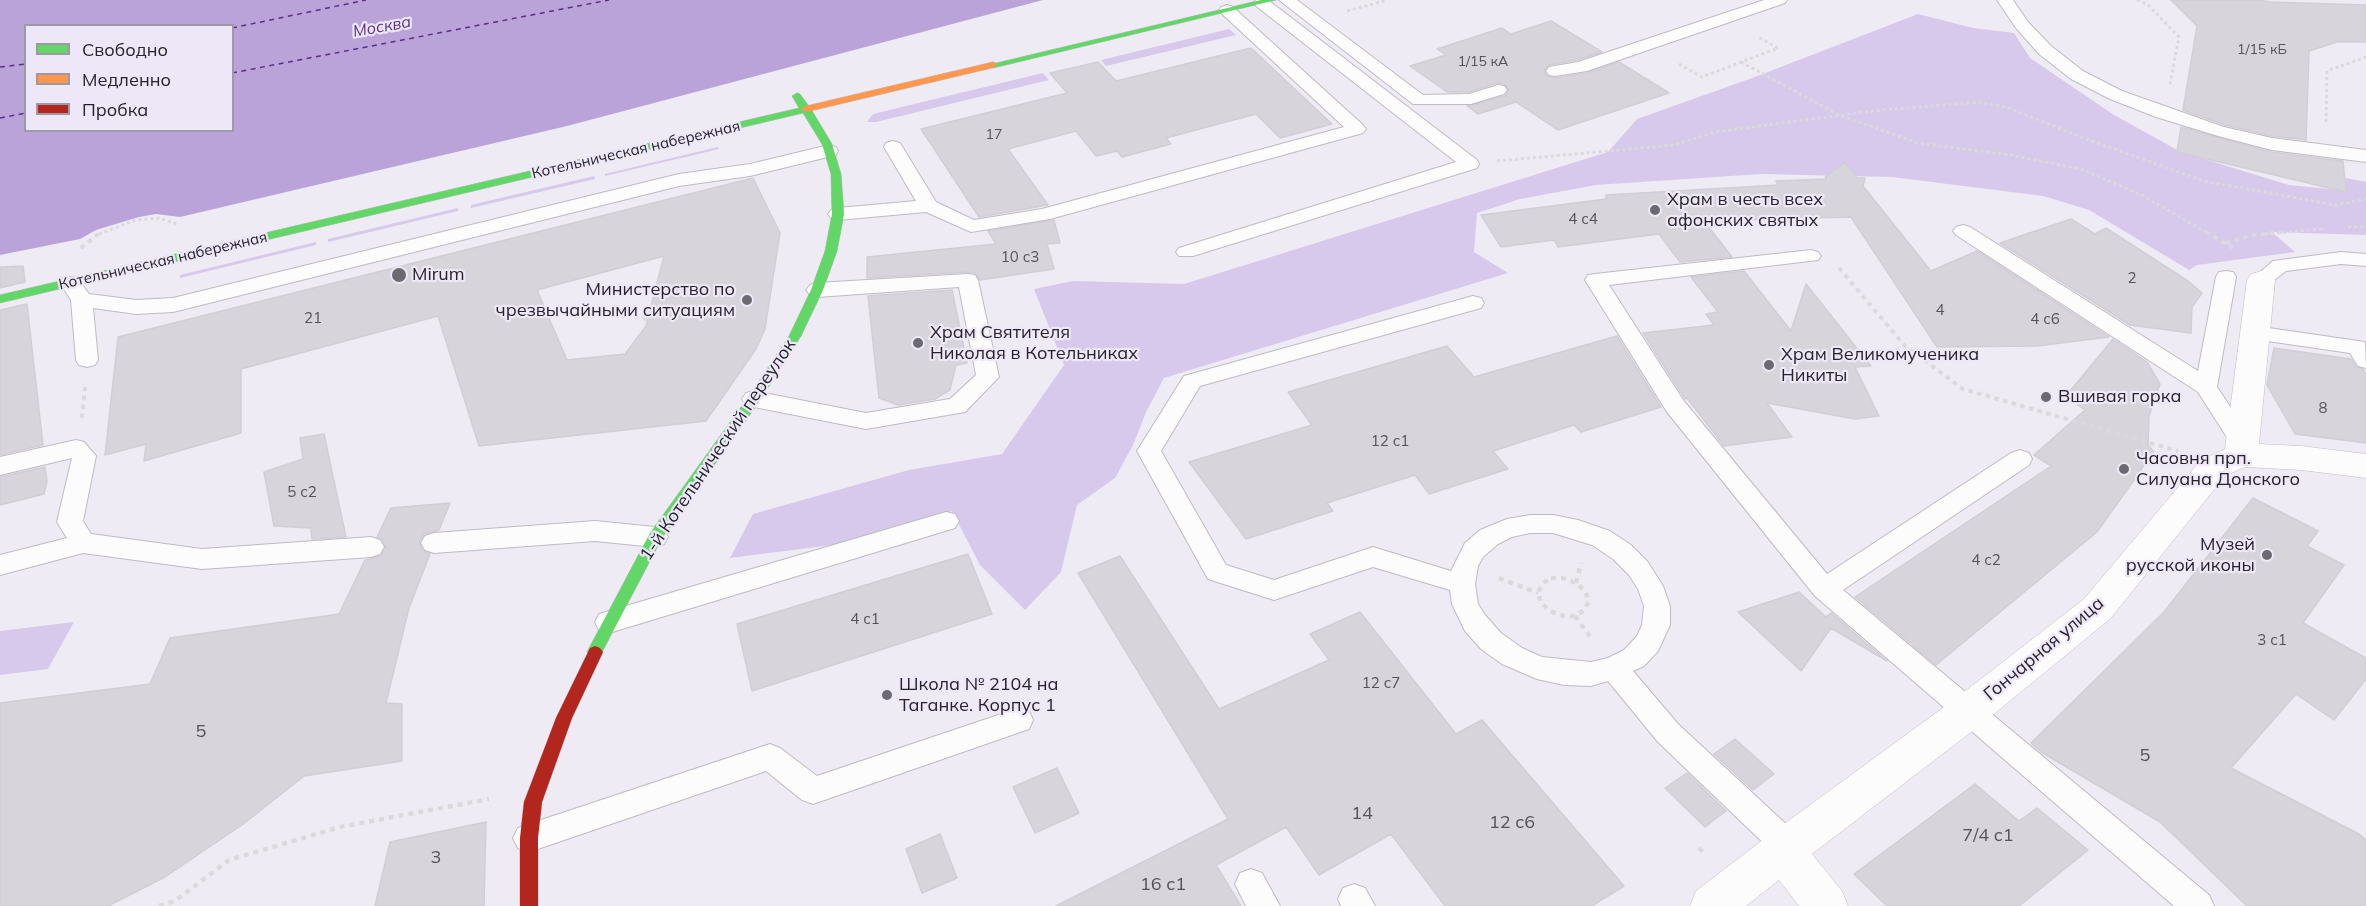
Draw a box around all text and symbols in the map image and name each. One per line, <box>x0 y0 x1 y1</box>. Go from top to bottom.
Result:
water label: Москва <box>352 12 412 42</box>
legend <box>24 24 234 132</box>
text: Свободно <box>82 38 168 61</box>
house number: 1/15 кБ <box>2237 42 2287 58</box>
house number: 1/15 кА <box>1458 54 1508 70</box>
text: Медленно <box>82 68 171 91</box>
text: Пробка <box>82 98 148 121</box>
street label: Котельническая набережная <box>530 117 742 183</box>
house number: 17 <box>986 127 1002 143</box>
place label: Храм в честь всех афонских святых <box>1667 189 1823 232</box>
marker: Храм в честь всех афонских святых <box>1648 203 1662 217</box>
house number: 4 с4 <box>1568 210 1598 228</box>
street label: Котельническая набережная <box>57 228 269 294</box>
house number: 10 с3 <box>1001 248 1039 266</box>
place label: Mirum <box>412 264 464 286</box>
marker: Mirum <box>390 266 408 284</box>
house number: 2 <box>2128 269 2136 287</box>
place label: Министерство по чрезвычайными ситуациям <box>496 279 735 322</box>
marker: Министерство по чрезвычайными ситуациям <box>740 293 754 307</box>
house number: 4 <box>1936 301 1944 319</box>
house number: 21 <box>304 309 322 327</box>
house number: 4 с6 <box>2030 310 2060 328</box>
place label: Храм Святителя Николая в Котельниках <box>930 322 1138 364</box>
street label: 1-й Котельнический переулок <box>636 335 800 565</box>
marker: Храм Святителя Николая в Котельниках <box>911 336 925 350</box>
place label: Храм Великомученика Никиты <box>1781 344 1979 386</box>
marker: Храм Великомученика Никиты <box>1762 358 1776 372</box>
place label: Вшивая горка <box>2058 386 2181 408</box>
marker: Вшивая горка <box>2039 390 2053 404</box>
house number: 8 <box>2319 399 2327 417</box>
house number: 12 с1 <box>1371 432 1409 450</box>
place label: Часовня прп. Силуана Донского <box>2136 448 2300 490</box>
marker: Часовня прп. Силуана Донского <box>2117 462 2131 476</box>
house number: 5 с2 <box>287 483 317 501</box>
place label: Музей русской иконы <box>2126 534 2255 576</box>
marker: Музей русской иконы <box>2260 548 2274 562</box>
house number: 4 с2 <box>1971 551 2001 569</box>
street label: Гончарная улица <box>1980 593 2108 705</box>
house number: 4 с1 <box>850 610 880 628</box>
house number: 3 с1 <box>2257 631 2287 649</box>
place label: Школа № 2104 на Таганке. Корпус 1 <box>899 674 1059 716</box>
house number: 12 с7 <box>1362 674 1400 692</box>
marker: Школа № 2104 на Таганке. Корпус 1 <box>880 688 894 702</box>
house number: 5 <box>196 721 206 743</box>
house number: 5 <box>2140 745 2150 767</box>
house number: 14 <box>1351 803 1373 825</box>
house number: 12 с6 <box>1489 812 1535 834</box>
house number: 7/4 с1 <box>1962 825 2014 847</box>
house number: 3 <box>431 847 441 869</box>
house number: 16 с1 <box>1140 874 1186 896</box>

